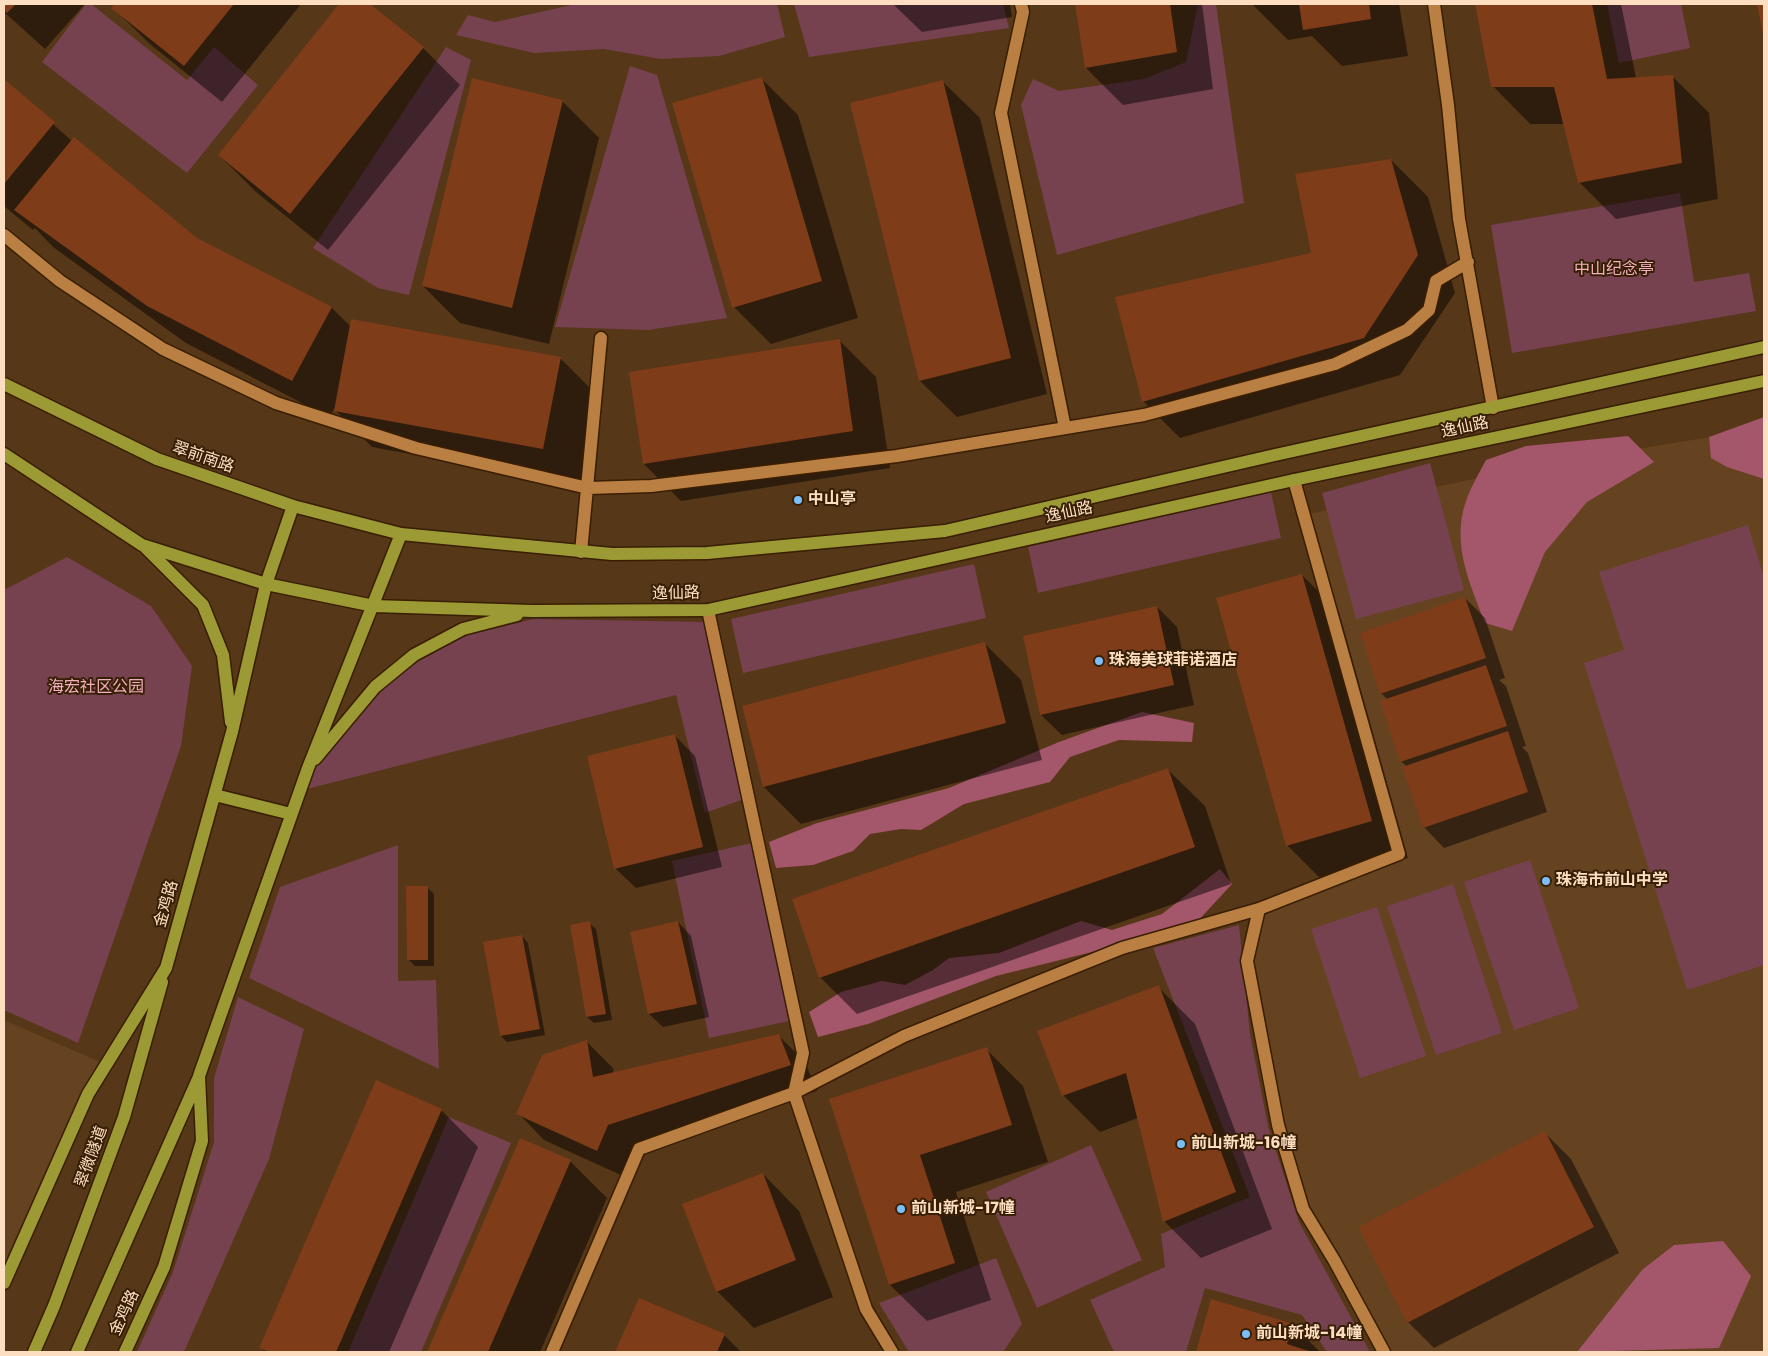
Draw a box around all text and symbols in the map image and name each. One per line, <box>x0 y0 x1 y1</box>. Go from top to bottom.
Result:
park label: 中山纪念亭 <box>1574 260 1654 280</box>
street label: 逸仙路 <box>1440 414 1490 442</box>
street label: 翠前南路 <box>170 439 236 477</box>
place label: 中山亭 <box>808 490 856 510</box>
marker: 中山亭 <box>792 494 804 506</box>
street label: 逸仙路 <box>1044 499 1094 527</box>
street label: 逸仙路 <box>652 584 700 604</box>
place label: 珠海美球菲诺酒店 <box>1109 651 1237 671</box>
marker: 珠海美球菲诺酒店 <box>1093 655 1105 667</box>
park label: 海宏社区公园 <box>48 678 144 698</box>
place label: 珠海市前山中学 <box>1556 871 1668 891</box>
marker: 珠海市前山中学 <box>1540 875 1552 887</box>
street label: 金鸡路 <box>151 878 183 930</box>
street label: 翠微隧道 <box>72 1124 112 1190</box>
place label: 前山新城-16幢 <box>1191 1134 1296 1154</box>
marker: 前山新城-16幢 <box>1175 1138 1187 1150</box>
place label: 前山新城-17幢 <box>911 1199 1015 1219</box>
marker: 前山新城-17幢 <box>895 1203 907 1215</box>
street label: 金鸡路 <box>106 1287 144 1339</box>
place label: 前山新城-14幢 <box>1256 1324 1362 1344</box>
marker: 前山新城-14幢 <box>1240 1328 1252 1340</box>

